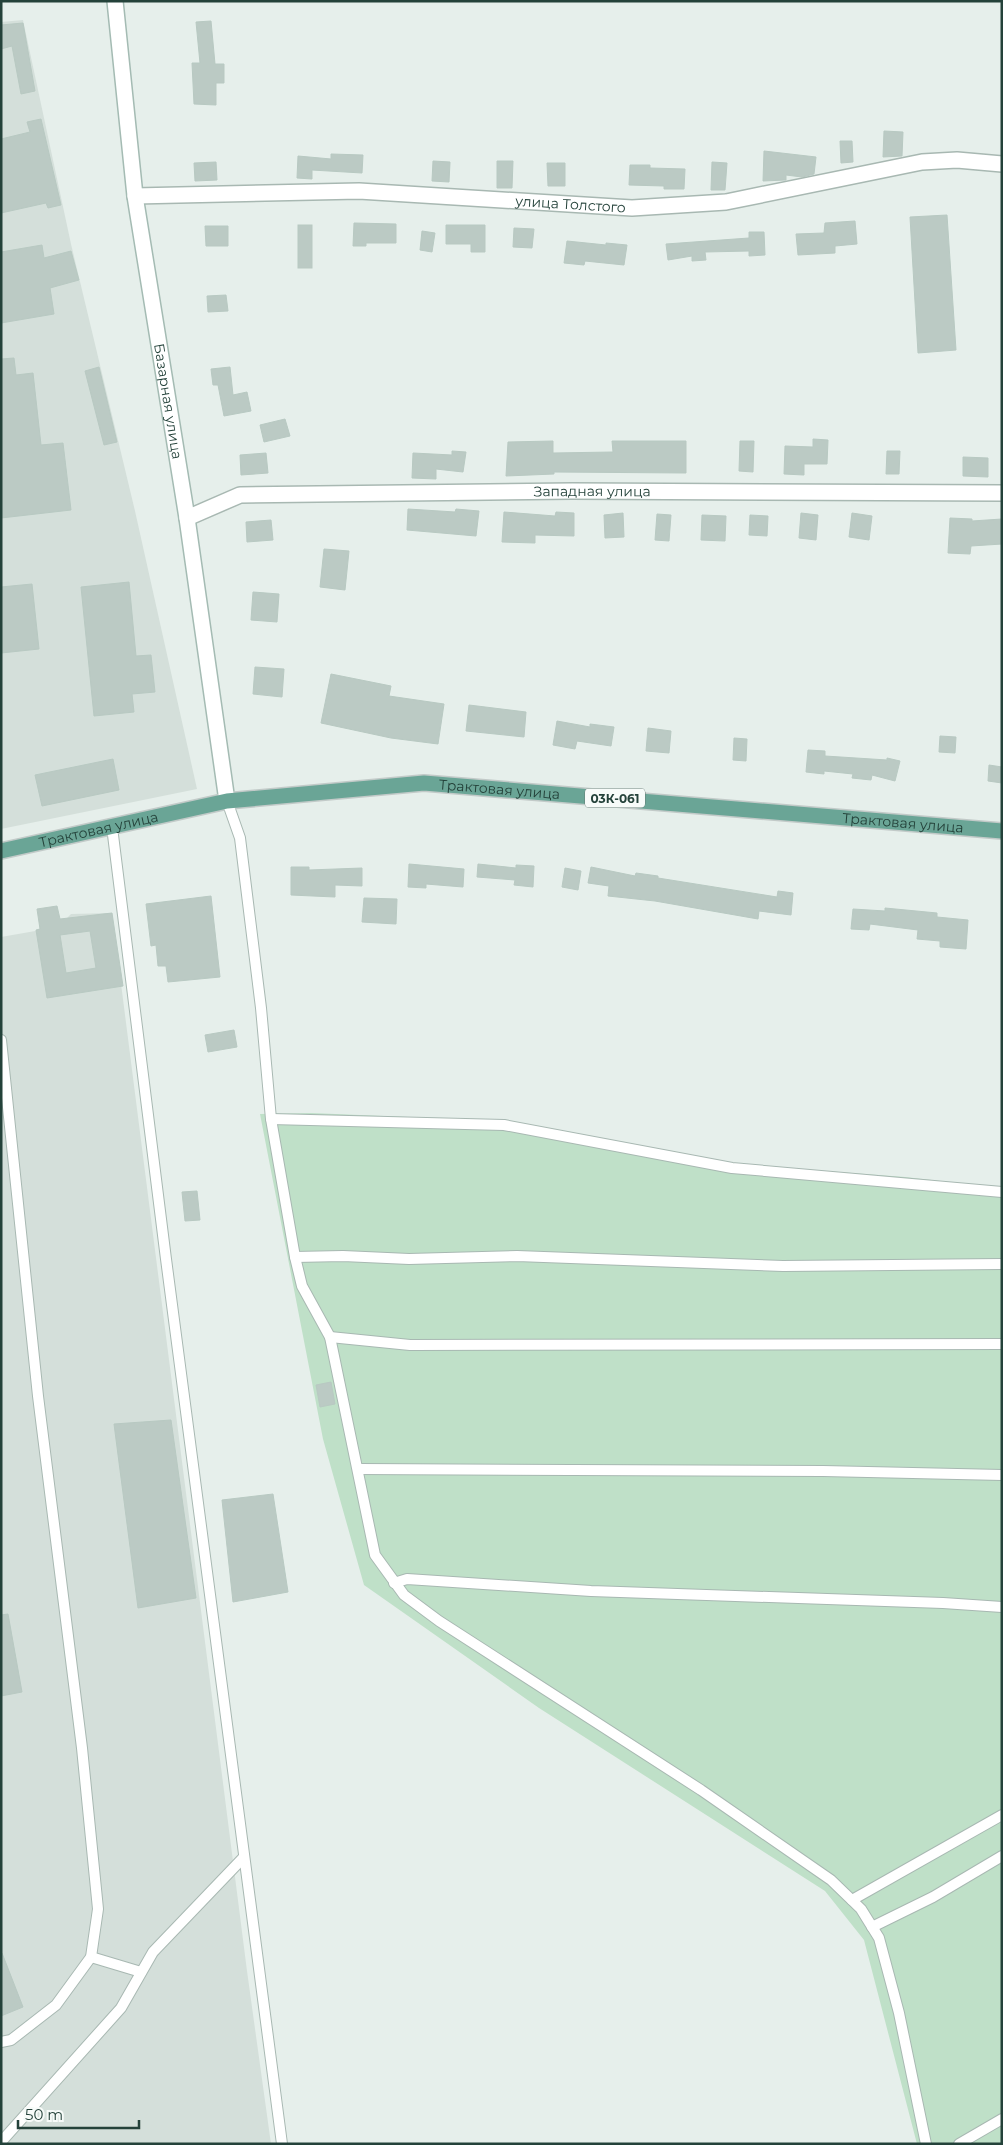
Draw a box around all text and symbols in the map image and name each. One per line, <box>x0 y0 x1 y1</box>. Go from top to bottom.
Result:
street label: улица Толстого <box>514 192 626 217</box>
street label: Базарная улица <box>150 342 186 461</box>
street label: Западная улица <box>534 482 651 500</box>
street label: Трактовая улица <box>438 775 561 803</box>
road number: 03К-061 <box>585 788 645 808</box>
street label: Трактовая улица <box>37 807 160 851</box>
street label: Трактовая улица <box>842 809 964 837</box>
scale bar <box>18 2098 139 2130</box>
text: 50 m <box>25 2105 63 2124</box>

